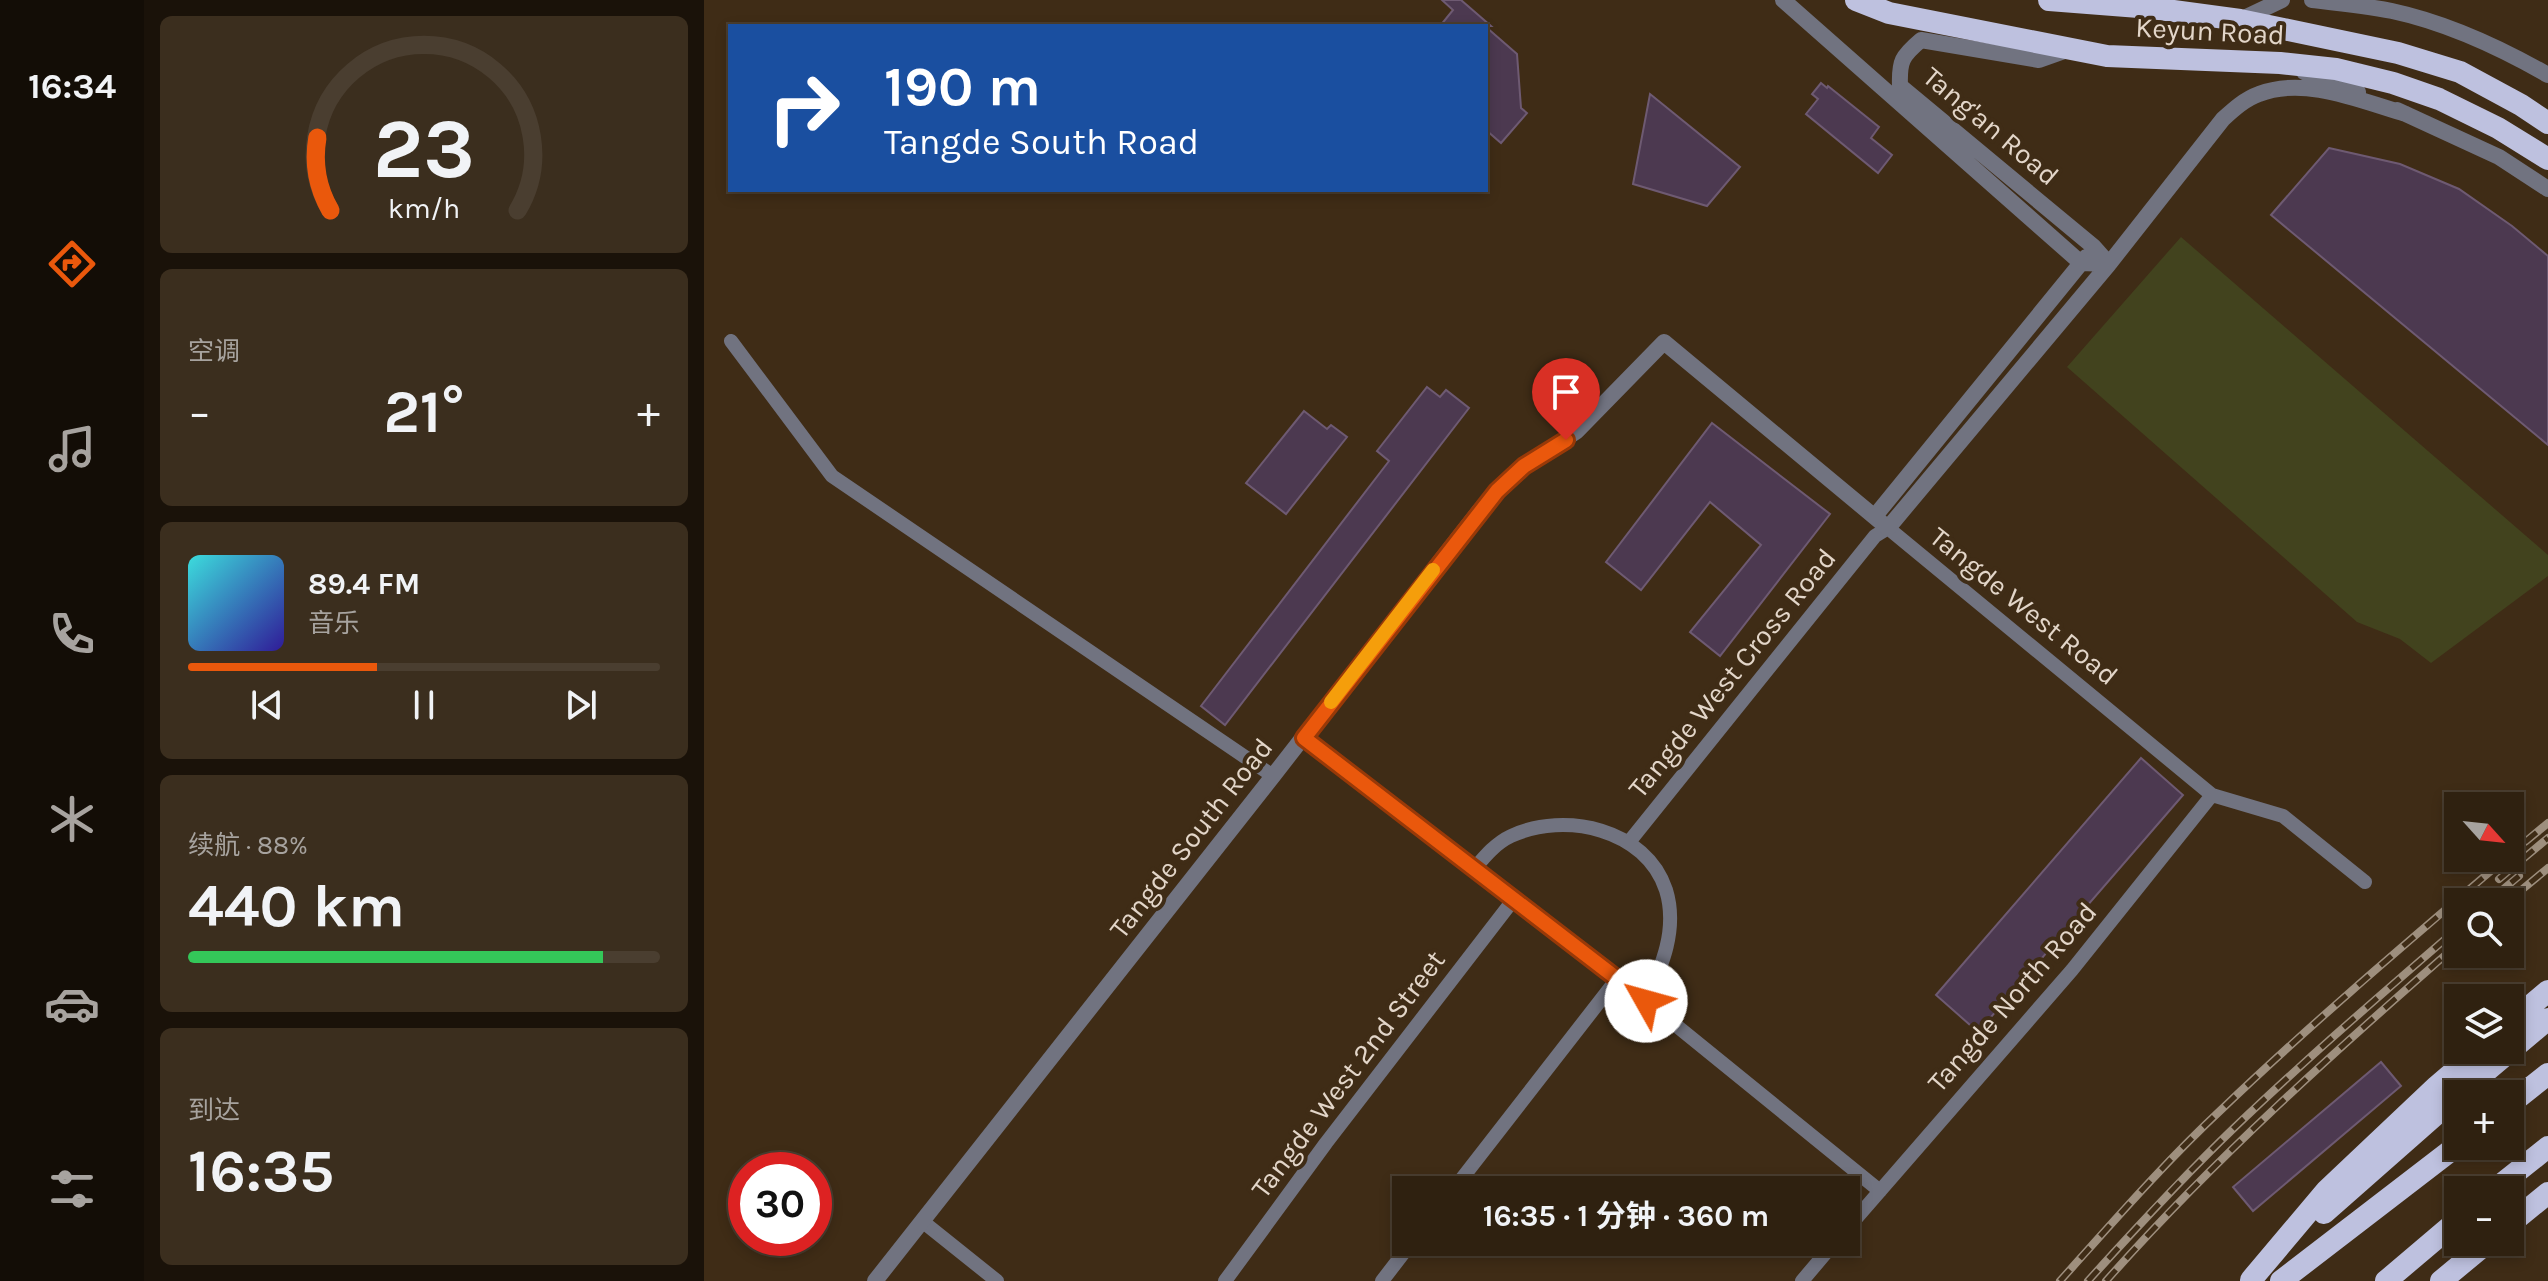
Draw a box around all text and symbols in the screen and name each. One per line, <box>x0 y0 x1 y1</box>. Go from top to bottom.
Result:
street label: Keyun Road <box>2135 11 2285 51</box>
text: 190 m <box>884 54 1041 119</box>
icon: right <box>752 56 856 160</box>
street label: Tang'an Road <box>1916 60 2066 192</box>
text: 16:34 <box>28 65 116 107</box>
text: 23 <box>373 100 475 197</box>
text: Tangde South Road <box>884 121 1199 163</box>
text: km/h <box>388 192 460 225</box>
icon: directions <box>44 236 100 292</box>
text: 空调 <box>188 336 240 367</box>
pin <box>1532 358 1600 440</box>
icon: arrive <box>1544 370 1588 414</box>
text: 21° <box>384 377 465 447</box>
text: − <box>188 387 211 438</box>
text: + <box>637 387 660 438</box>
icon: music <box>44 421 100 477</box>
street label: Tangde West Road <box>1923 520 2125 692</box>
street label: Tangde West Cross Road <box>1621 542 1843 804</box>
text: 89.4 FM <box>308 566 420 602</box>
icon: phone <box>44 606 100 662</box>
text: 音乐 <box>308 608 360 639</box>
icon: previous <box>245 683 289 727</box>
icon: pause <box>402 683 446 727</box>
icon: next <box>559 683 603 727</box>
street label: Tangde South Road <box>1103 731 1279 945</box>
icon: climate <box>44 791 100 847</box>
north arrow <box>2444 792 2524 872</box>
map controls <box>2444 792 2524 1256</box>
text: 续航 · 88% <box>188 830 308 861</box>
text: 440 km <box>188 871 405 941</box>
button: search <box>2444 888 2524 968</box>
street label: Tangde North Road <box>1921 895 2103 1099</box>
street label: Tangde West 2nd Street <box>1244 944 1452 1204</box>
position arrow <box>1604 959 1688 1043</box>
icon: car <box>44 976 100 1032</box>
button: layers <box>2444 984 2524 1064</box>
button: + <box>2444 1080 2524 1160</box>
text: 到达 <box>188 1095 240 1126</box>
text: 16:35 <box>188 1136 334 1206</box>
speed limit sign: 30 <box>728 1152 832 1256</box>
icon: filters <box>44 1161 100 1217</box>
button: − <box>2444 1176 2524 1256</box>
text: 16:35 · 1 分钟 · 360 m <box>1483 1198 1769 1234</box>

